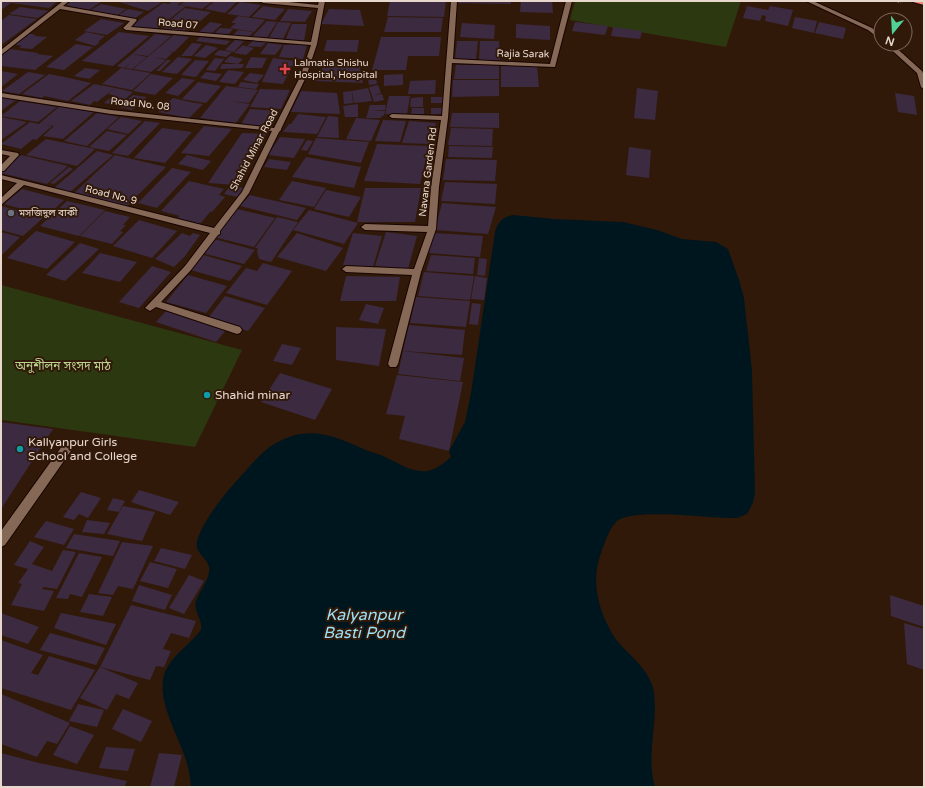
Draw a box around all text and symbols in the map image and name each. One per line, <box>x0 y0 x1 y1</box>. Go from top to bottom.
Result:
north arrow <box>873 12 913 52</box>
street label: Road 07 <box>157 16 199 32</box>
text: N <box>884 33 896 49</box>
street label: Rajia Sarak <box>497 48 550 60</box>
place label: Lalmatia Shishu Hospital, Hospital <box>294 57 377 81</box>
marker: Lalmatia Shishu Hospital, Hospital <box>279 63 291 75</box>
street label: Road No. 08 <box>110 95 170 113</box>
street label: Shahid Minar Road <box>227 107 281 193</box>
street label: Navana Garden Rd <box>417 127 439 217</box>
street label: Road No. 9 <box>84 183 138 207</box>
place label: মসজিদুল বাকী <box>18 207 78 219</box>
marker: মসজিদুল বাকী <box>6 208 16 218</box>
park label: অনুশীলন সংসদ মাঠ <box>14 358 111 374</box>
place label: Shahid minar <box>215 388 290 402</box>
marker: Shahid minar <box>202 390 212 400</box>
place label: Kallyanpur Girls School and College <box>28 435 137 463</box>
marker: Kallyanpur Girls School and College <box>15 444 25 454</box>
water label: Kalyanpur Basti Pond <box>323 605 407 643</box>

